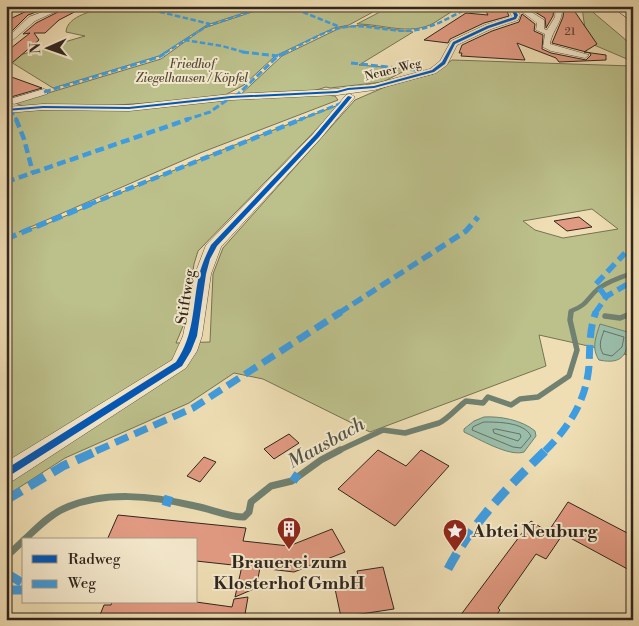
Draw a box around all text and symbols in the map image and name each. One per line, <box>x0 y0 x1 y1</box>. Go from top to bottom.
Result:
north arrow <box>22 22 72 72</box>
house number: 21 <box>564 25 576 39</box>
text: N <box>27 43 45 54</box>
street label: Neuer Weg <box>363 56 424 84</box>
park label: Friedhof Ziegelhausen / Köpfel <box>136 57 248 86</box>
street label: Stiftweg <box>172 268 200 326</box>
water label: Mausbach <box>283 412 369 474</box>
building icon: Brauerei zum Klosterhof GmbH <box>276 516 302 550</box>
place icon: Abtei Neuburg <box>442 518 468 552</box>
place label: Abtei Neuburg <box>471 520 598 543</box>
legend <box>22 538 198 604</box>
text: Radweg <box>68 550 121 569</box>
place label: Brauerei zum Klosterhof GmbH <box>213 551 365 595</box>
text: Weg <box>67 574 96 593</box>

